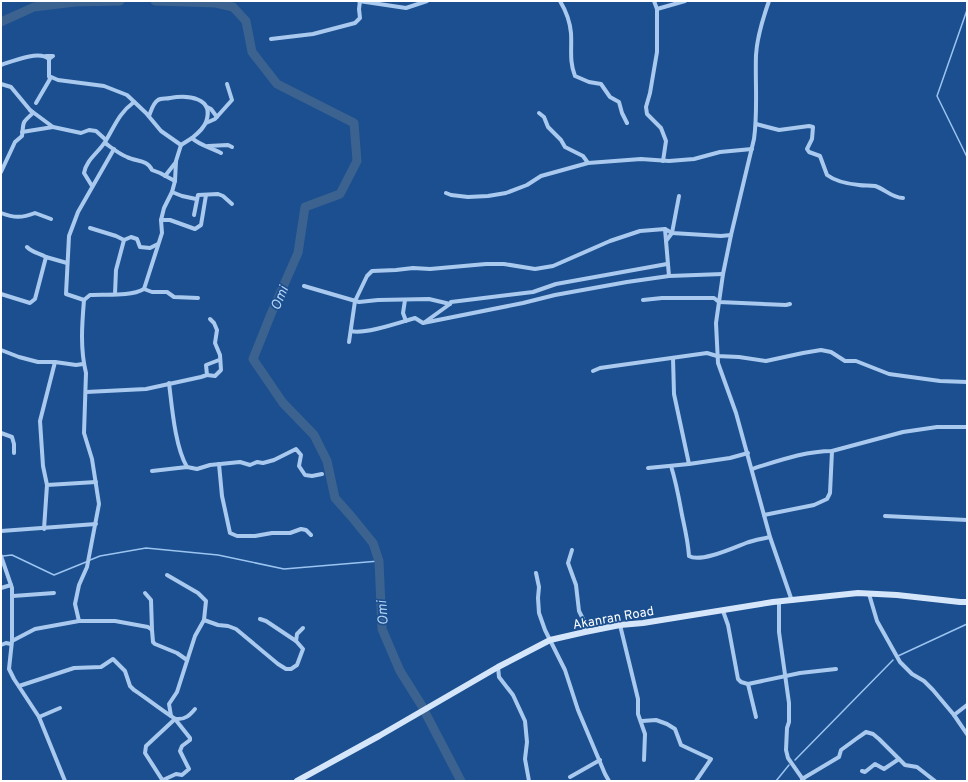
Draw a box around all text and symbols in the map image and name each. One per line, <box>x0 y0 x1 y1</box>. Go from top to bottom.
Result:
water label: Omi <box>268 283 294 313</box>
water label: Omi <box>374 599 393 626</box>
street label: Akanran Road <box>571 604 655 634</box>

